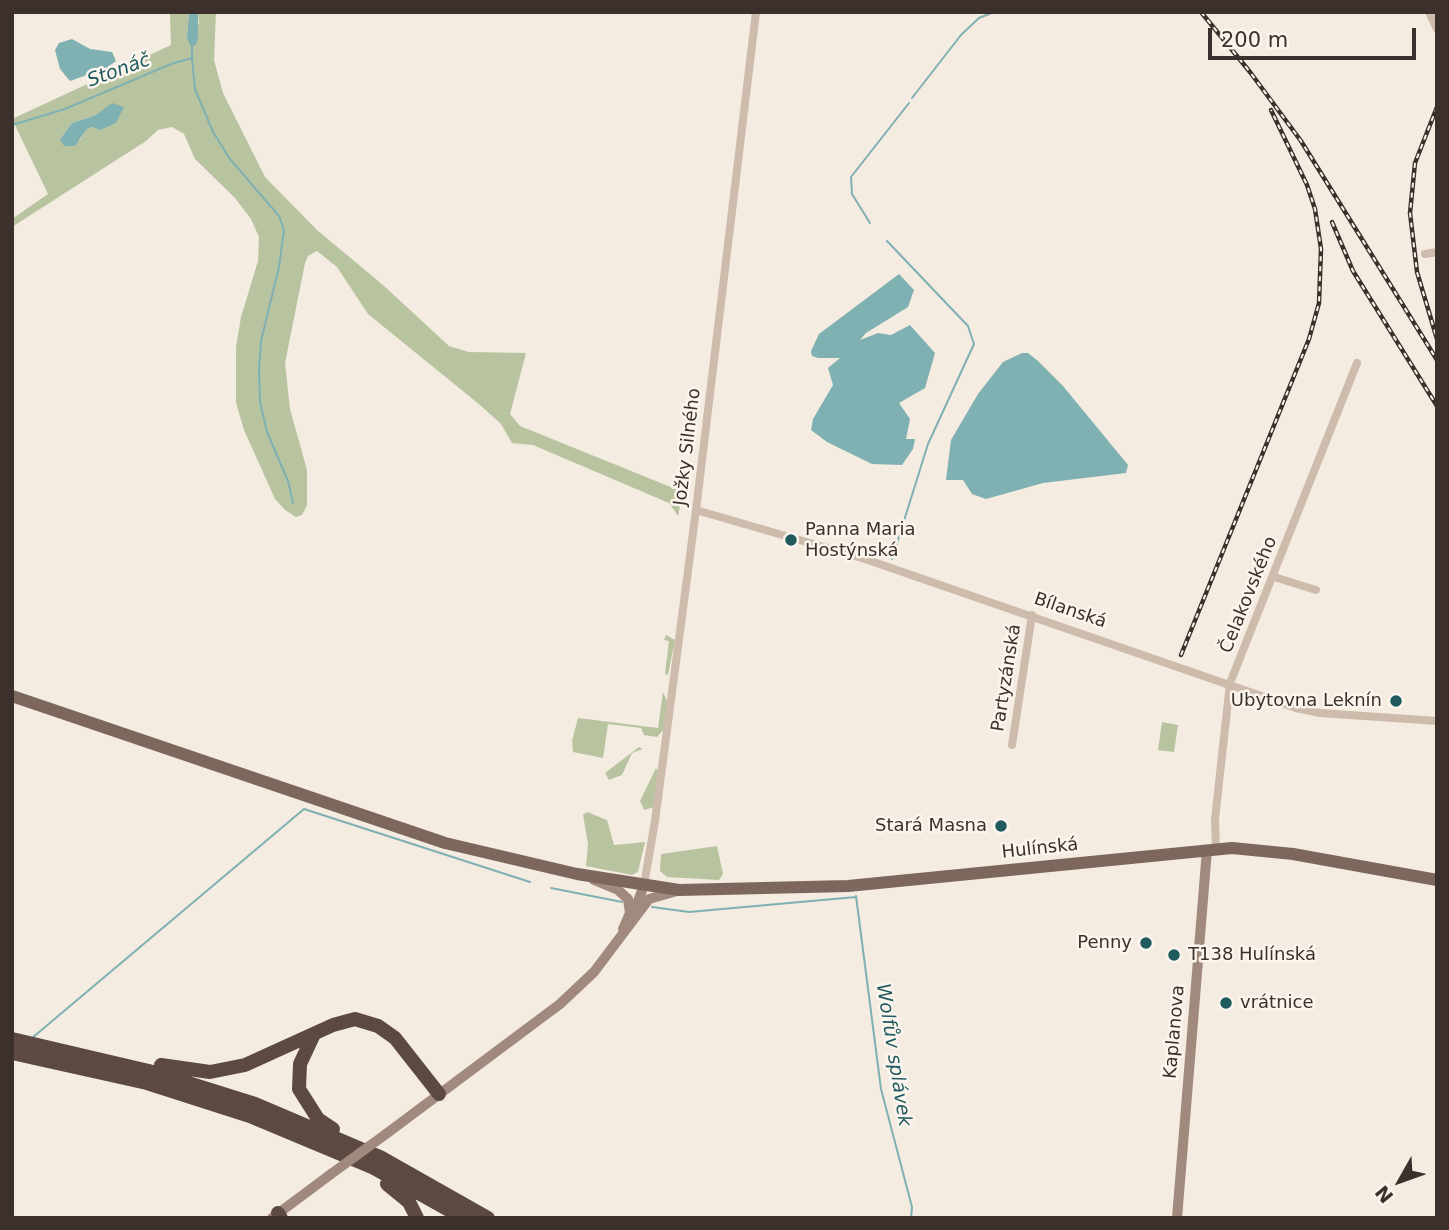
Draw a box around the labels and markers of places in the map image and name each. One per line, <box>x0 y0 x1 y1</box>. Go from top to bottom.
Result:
place label: Panna Maria Hostýnská <box>805 519 916 562</box>
marker: Panna Maria Hostýnská <box>783 532 799 548</box>
place label: Ubytovna Leknín <box>1231 690 1382 712</box>
marker: Ubytovna Leknín <box>1388 693 1404 709</box>
place label: Stará Masna <box>875 815 987 837</box>
marker: Stará Masna <box>993 818 1009 834</box>
place label: Penny <box>1077 932 1132 954</box>
marker: Penny <box>1138 935 1154 951</box>
place label: T138 Hulínská <box>1188 944 1316 966</box>
marker: T138 Hulínská <box>1166 947 1182 963</box>
place label: vrátnice <box>1240 992 1314 1014</box>
marker: vrátnice <box>1218 995 1234 1011</box>

